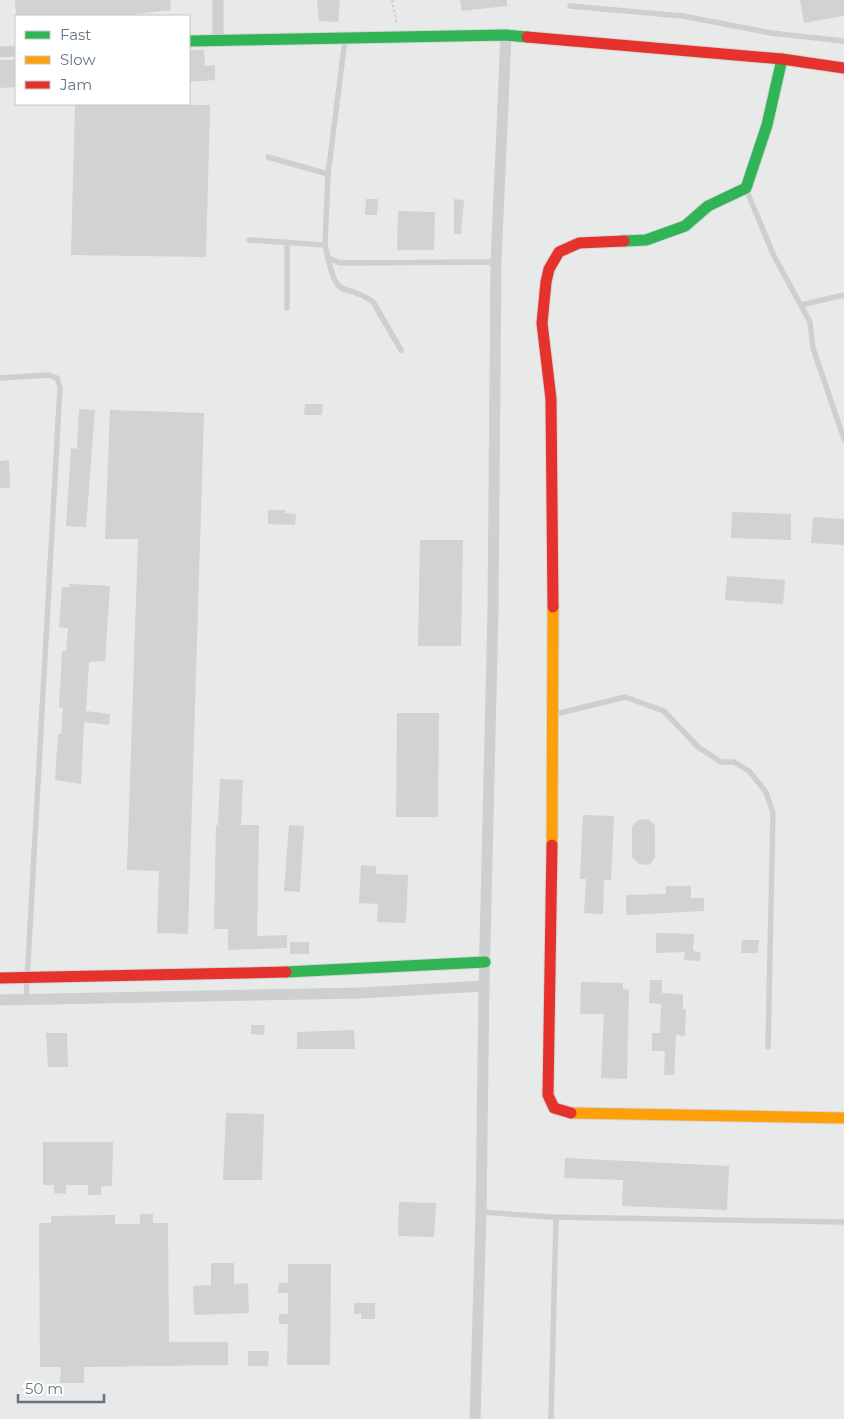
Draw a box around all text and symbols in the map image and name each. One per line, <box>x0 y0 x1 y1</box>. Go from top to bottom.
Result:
legend <box>15 15 190 105</box>
text: Fast <box>60 25 91 44</box>
text: Slow <box>60 50 96 69</box>
text: Jam <box>59 75 92 94</box>
scale bar <box>18 1372 104 1404</box>
text: 50 m <box>25 1379 63 1398</box>

